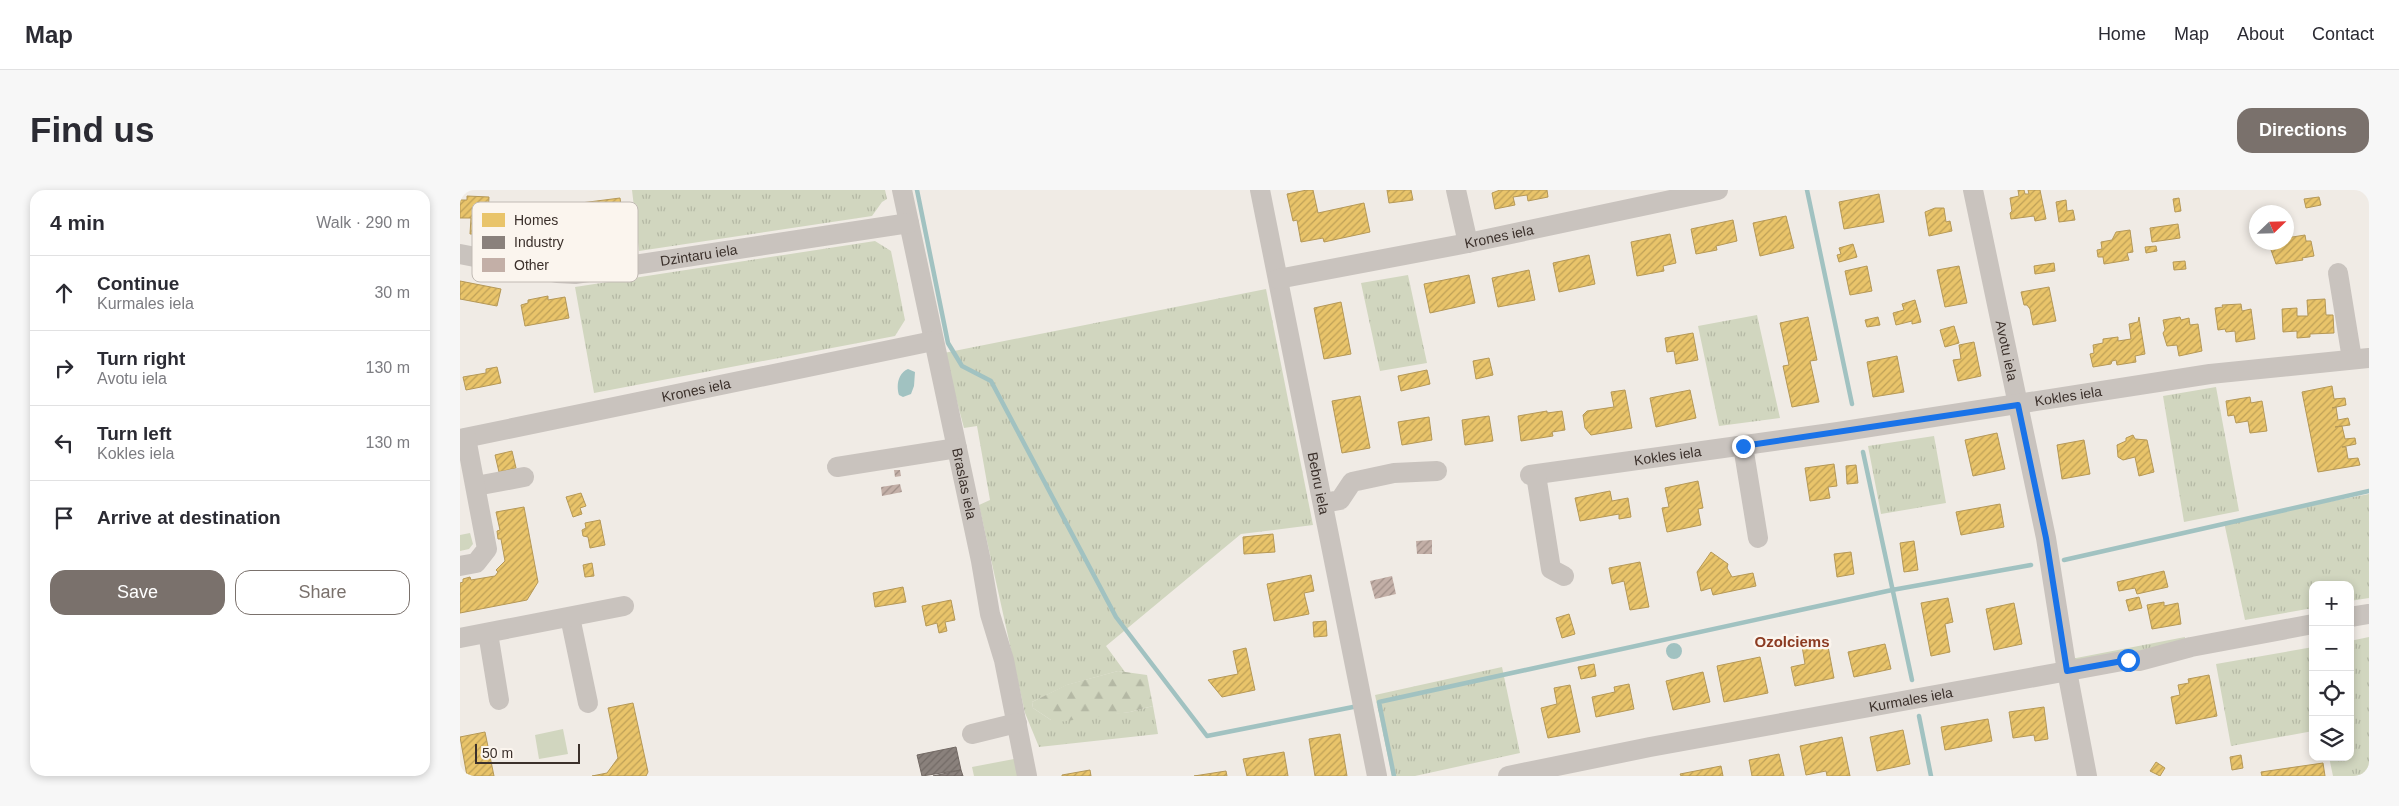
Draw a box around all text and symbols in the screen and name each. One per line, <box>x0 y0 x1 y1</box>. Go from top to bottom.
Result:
text: Map <box>25 21 73 48</box>
text: Home <box>2098 24 2146 44</box>
text: Map <box>2174 24 2209 44</box>
text: About <box>2237 24 2284 44</box>
text: Contact <box>2312 24 2374 44</box>
button: Directions <box>2237 108 2369 153</box>
text: Find us <box>30 110 154 149</box>
legend <box>472 202 638 282</box>
north arrow <box>2249 205 2294 250</box>
text: 4 min <box>50 211 105 234</box>
text: Homes <box>514 212 558 228</box>
text: Walk · 290 m <box>316 214 410 231</box>
street label: Krones iela <box>1463 221 1535 252</box>
text: Industry <box>514 234 564 250</box>
street label: Dzintaru iela <box>659 241 739 269</box>
text: Other <box>514 257 549 273</box>
text: Continue <box>97 273 179 294</box>
icon: ahead <box>50 279 78 307</box>
text: 30 m <box>374 284 410 301</box>
text: Kurmales iela <box>97 295 194 312</box>
street label: Avotu iela <box>1993 319 2021 382</box>
text: Turn right <box>97 348 185 369</box>
icon: right <box>50 354 78 382</box>
text: 130 m <box>366 359 410 376</box>
text: Avotu iela <box>97 370 167 387</box>
street label: Krones iela <box>660 375 732 405</box>
street label: Kokles iela <box>2034 383 2103 409</box>
text: Turn left <box>97 423 172 444</box>
icon: left <box>50 429 78 457</box>
text: 130 m <box>366 434 410 451</box>
route end <box>1732 435 1755 458</box>
street label: Kokles iela <box>1633 443 1703 468</box>
text: Kokles iela <box>97 445 174 462</box>
street label: Braslas iela <box>949 446 980 521</box>
street label: Bebru iela <box>1305 451 1333 516</box>
icon: arrive <box>50 504 78 532</box>
text: Arrive at destination <box>97 507 281 528</box>
button: Save <box>50 570 225 615</box>
button: Share <box>235 570 410 615</box>
map controls <box>2309 581 2354 761</box>
button: + <box>2309 581 2354 626</box>
button: − <box>2309 626 2354 671</box>
district label: Ozolciems <box>1754 633 1830 650</box>
route start <box>2117 649 2140 672</box>
button: locate <box>2309 671 2354 716</box>
street label: Kurmales iela <box>1868 684 1954 715</box>
button: layers <box>2309 716 2354 761</box>
scale bar <box>475 741 580 764</box>
text: 50 m <box>482 745 513 761</box>

